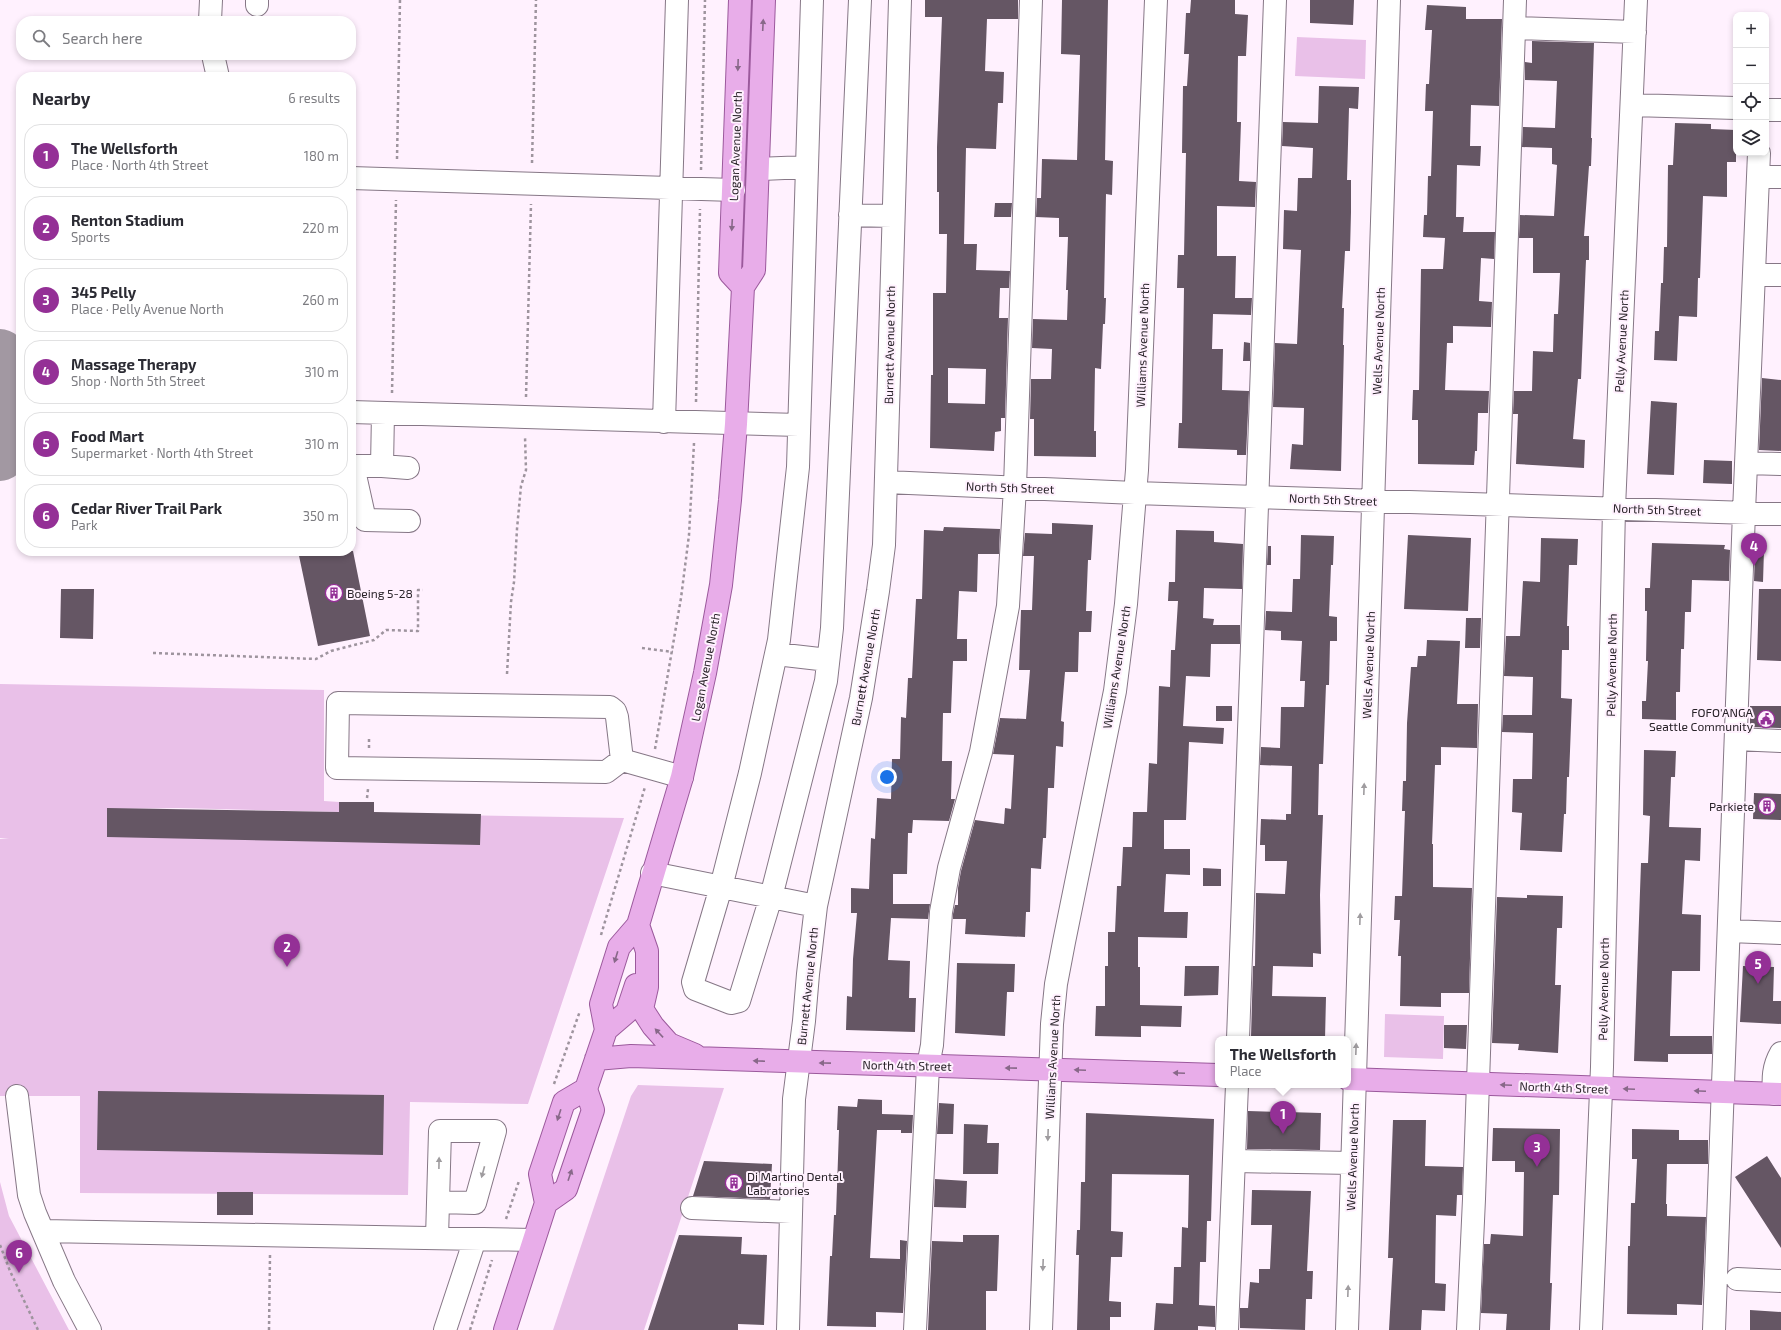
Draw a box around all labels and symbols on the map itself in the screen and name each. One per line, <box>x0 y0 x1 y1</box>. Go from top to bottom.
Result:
one-way arrow <box>760 18 766 31</box>
one-way arrow <box>735 59 741 72</box>
street label: Logan Avenue North <box>726 91 744 201</box>
one-way arrow <box>729 219 735 232</box>
street label: Williams Avenue North <box>1133 282 1151 407</box>
street label: Burnett Avenue North <box>881 286 897 404</box>
street label: Wells Avenue North <box>1369 287 1387 395</box>
street label: Pelly Avenue North <box>1611 289 1631 393</box>
street label: North 5th Street <box>966 478 1055 496</box>
street label: North 5th Street <box>1289 490 1378 508</box>
street label: North 5th Street <box>1613 500 1702 518</box>
pin: 4 <box>1741 533 1767 566</box>
building icon: Boeing 5-28 <box>324 583 344 603</box>
place label: Boeing 5-28 <box>347 586 413 600</box>
street label: Williams Avenue North <box>1099 604 1133 730</box>
street label: Burnett Avenue North <box>848 607 882 727</box>
street label: Wells Avenue North <box>1359 611 1377 719</box>
street label: Logan Avenue North <box>688 612 722 722</box>
street label: Pelly Avenue North <box>1603 613 1619 717</box>
place label: FOFO'ANGA Seattle Community <box>1649 705 1754 733</box>
public building icon: FOFO'ANGA Seattle Community <box>1756 709 1776 729</box>
your location <box>877 767 897 787</box>
one-way arrow <box>1360 783 1367 795</box>
building icon: Parkiete <box>1757 796 1777 816</box>
place label: Parkiete <box>1709 799 1754 813</box>
one-way arrow <box>1356 913 1363 925</box>
street label: Burnett Avenue North <box>794 926 820 1046</box>
pin: 2 <box>274 934 300 967</box>
street label: Pelly Avenue North <box>1595 937 1611 1041</box>
one-way arrow <box>613 951 619 963</box>
pin: 5 <box>1745 951 1771 984</box>
street label: Williams Avenue North <box>1042 994 1062 1120</box>
one-way arrow <box>654 1028 664 1038</box>
one-way arrow <box>1352 1043 1359 1055</box>
street label: North 4th Street <box>862 1057 952 1073</box>
one-way arrow <box>752 1058 765 1064</box>
one-way arrow <box>818 1060 831 1066</box>
one-way arrow <box>1004 1065 1017 1071</box>
one-way arrow <box>1074 1066 1086 1073</box>
one-way arrow <box>1173 1070 1185 1077</box>
street label: North 4th Street <box>1519 1078 1609 1096</box>
one-way arrow <box>1500 1081 1512 1088</box>
one-way arrow <box>1622 1086 1635 1092</box>
one-way arrow <box>1694 1088 1706 1095</box>
pin: 1 <box>1270 1101 1296 1134</box>
street label: Wells Avenue North <box>1343 1103 1361 1211</box>
one-way arrow <box>556 1109 562 1121</box>
one-way arrow <box>1044 1129 1051 1141</box>
pin: 3 <box>1524 1134 1550 1167</box>
one-way arrow <box>436 1156 442 1169</box>
one-way arrow <box>480 1166 486 1178</box>
one-way arrow <box>568 1168 574 1180</box>
place label: Di Martino Dental Labratories <box>747 1169 843 1197</box>
building icon: Di Martino Dental Labratories <box>724 1173 744 1193</box>
pin: 6 <box>6 1240 32 1273</box>
one-way arrow <box>1040 1259 1047 1271</box>
one-way arrow <box>1345 1284 1351 1297</box>

